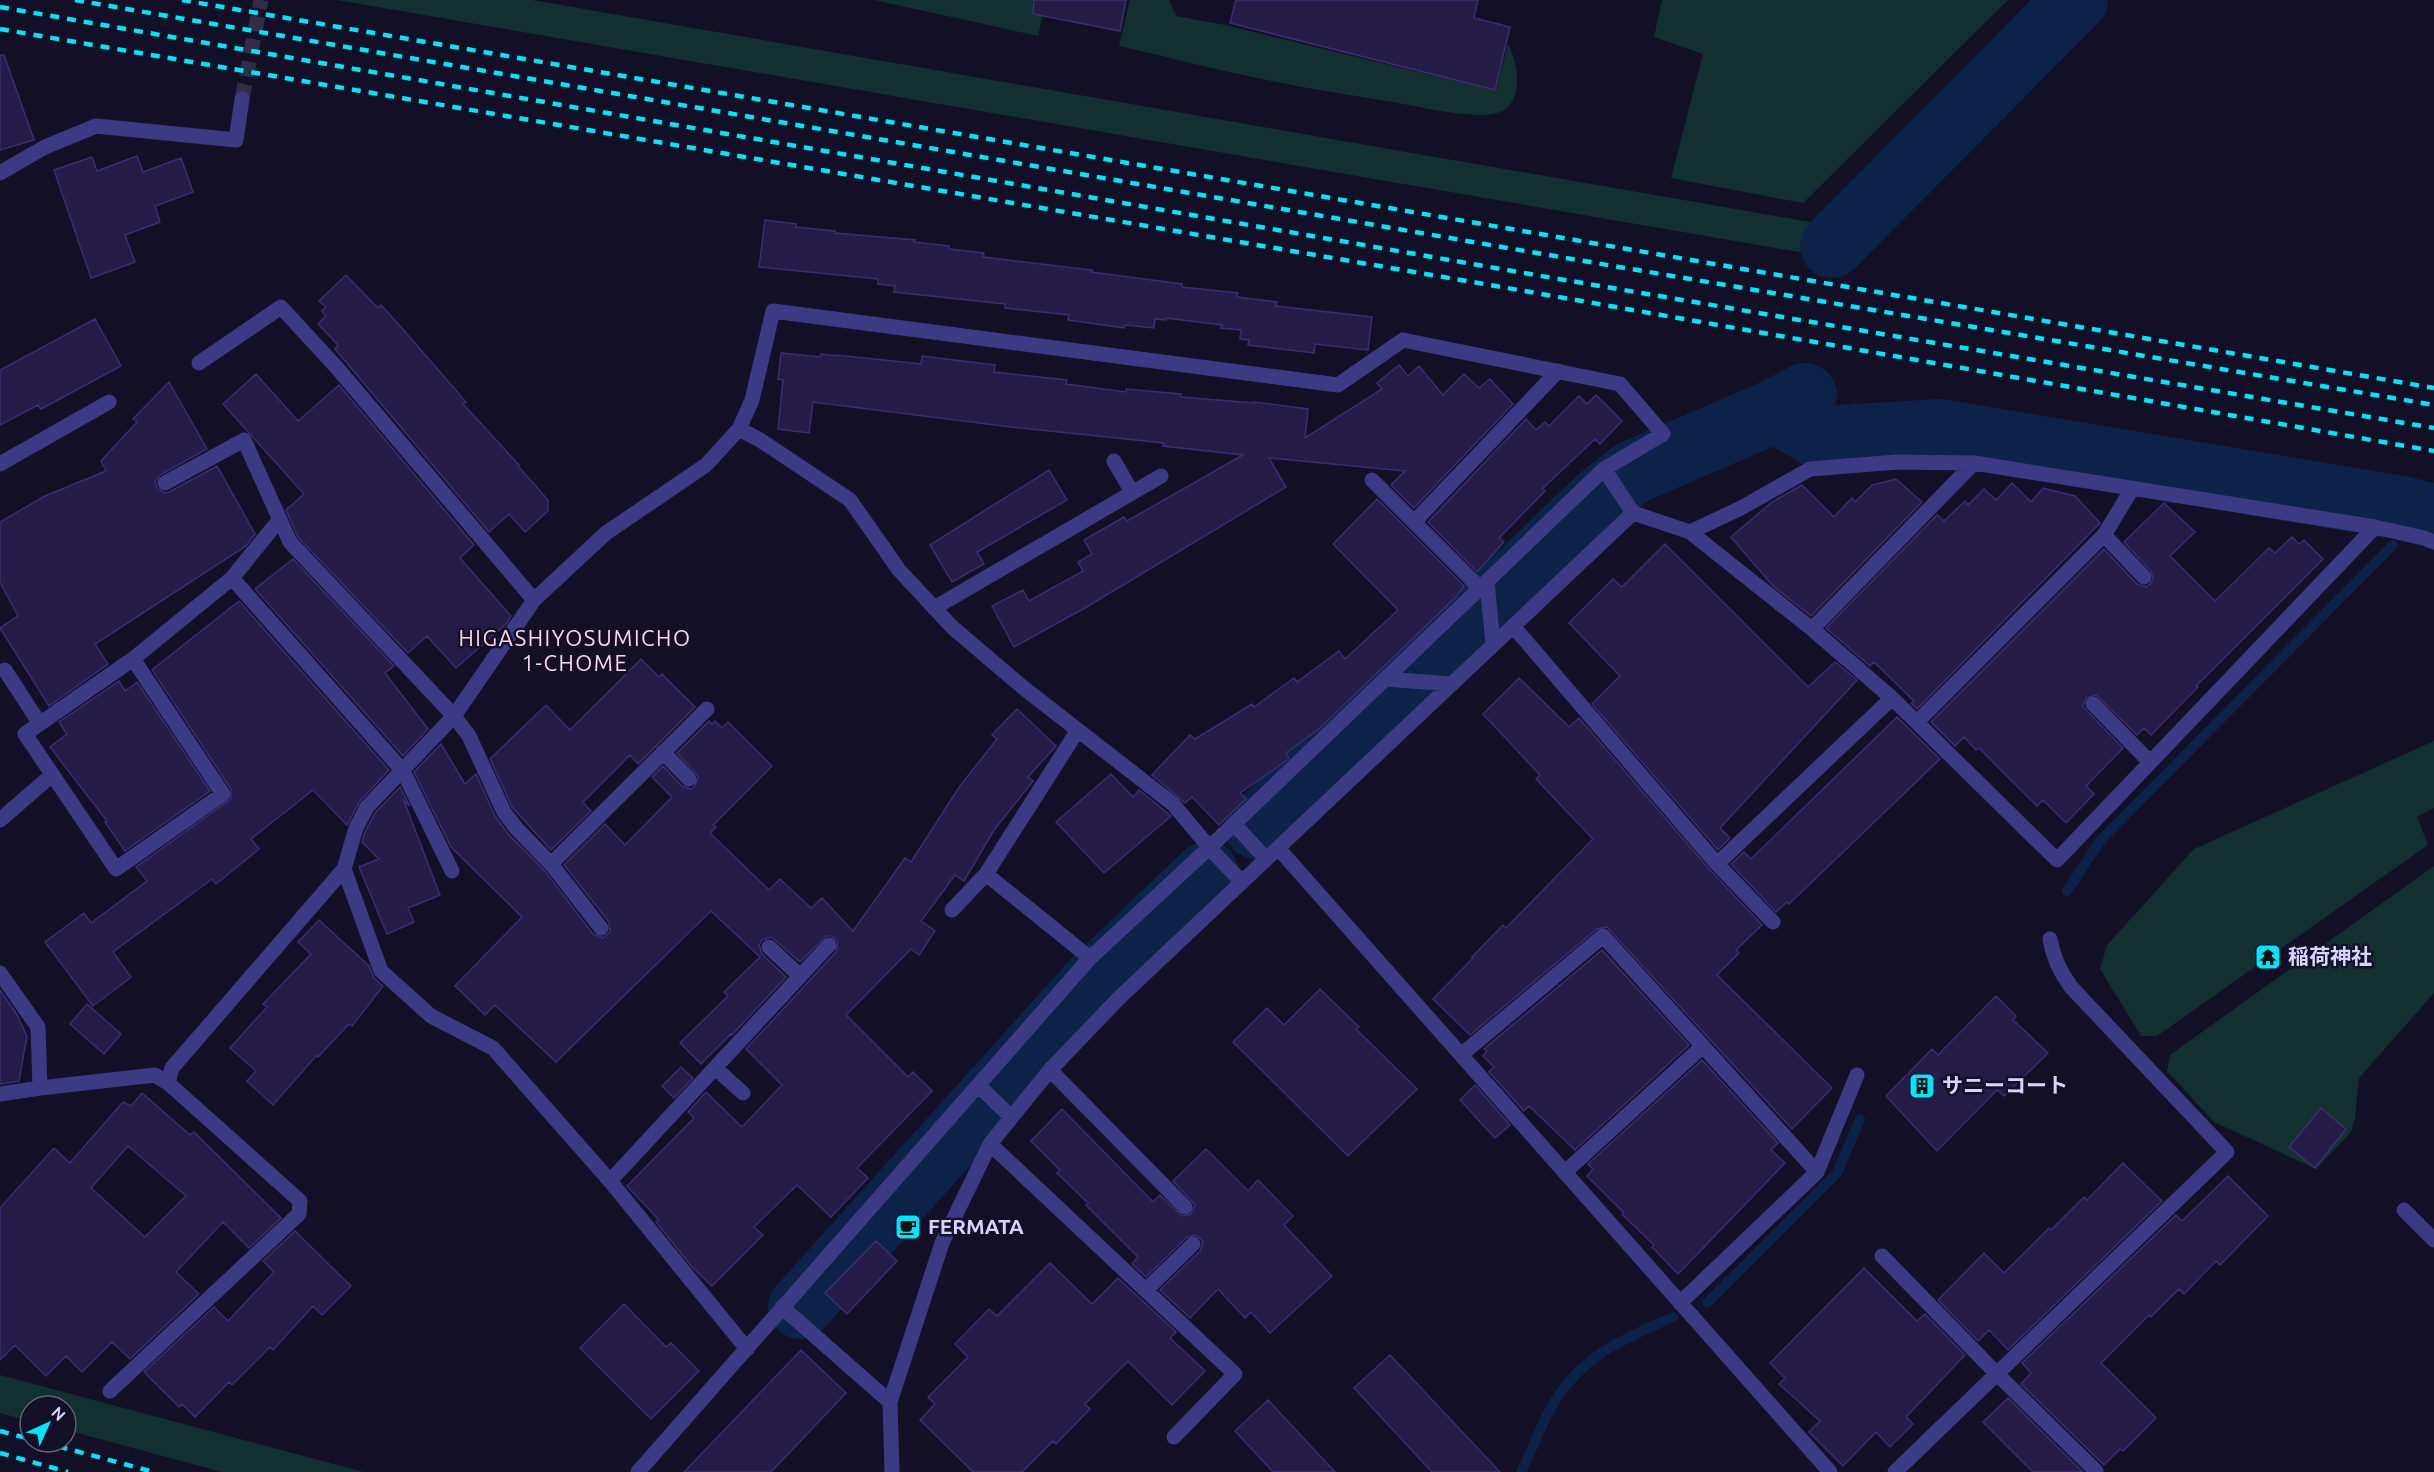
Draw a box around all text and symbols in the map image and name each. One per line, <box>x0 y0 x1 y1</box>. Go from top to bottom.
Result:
district label: HIGASHIYOSUMICHO 1-CHOME <box>458 625 692 675</box>
temple icon: 稲荷神社 <box>2253 942 2283 972</box>
place label: 稲荷神社 <box>2288 944 2372 968</box>
building icon: サニーコート <box>1907 1071 1937 1101</box>
place label: サニーコート <box>1942 1073 2068 1097</box>
cafe icon: FERMATA <box>893 1212 923 1242</box>
place label: FERMATA <box>928 1214 1024 1238</box>
north arrow <box>18 1394 78 1454</box>
text: N <box>48 1403 69 1424</box>

